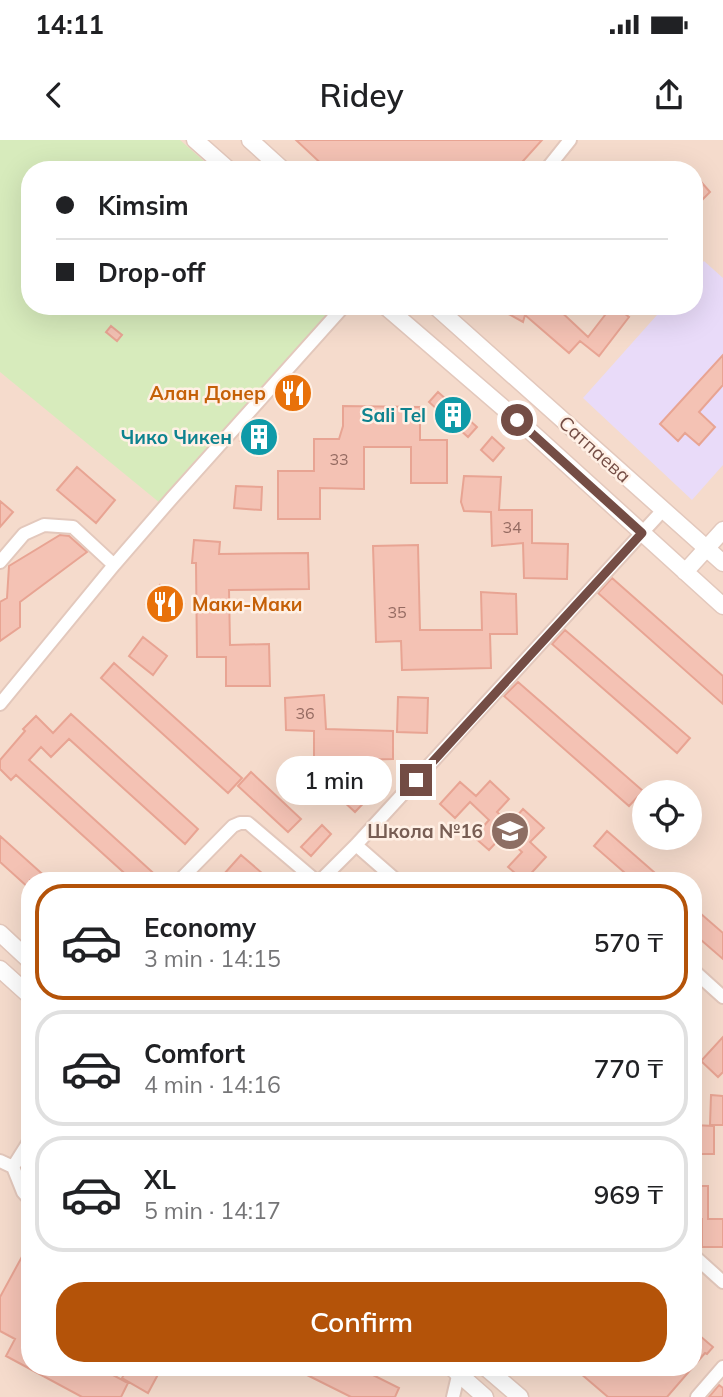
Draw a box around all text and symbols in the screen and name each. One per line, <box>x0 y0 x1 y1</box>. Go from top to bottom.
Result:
text: 14:11 <box>35 8 104 41</box>
text: Ridey <box>319 75 404 115</box>
icon: back <box>35 76 73 114</box>
icon: share <box>650 76 688 114</box>
text: Kimsim <box>98 189 189 222</box>
text: Drop-off <box>98 256 205 289</box>
restaurant icon: Алан Донер <box>272 372 314 414</box>
place label: Алан Донер <box>150 381 266 405</box>
building icon: Sali Tel <box>432 394 474 436</box>
place label: Sali Tel <box>361 403 426 427</box>
route start <box>501 404 533 436</box>
street label: Сатпаева <box>554 410 636 488</box>
building icon: Чико Чикен <box>238 416 280 458</box>
place label: Чико Чикен <box>121 425 232 449</box>
house number: 33 <box>329 449 349 469</box>
house number: 34 <box>502 517 522 537</box>
restaurant icon: Маки-Маки <box>144 583 186 625</box>
place label: Маки-Маки <box>192 592 303 616</box>
house number: 35 <box>387 602 407 622</box>
house number: 36 <box>295 703 315 723</box>
callout: 1 min <box>276 756 392 804</box>
route end <box>400 764 432 796</box>
text: 1 min <box>304 766 364 795</box>
map controls <box>632 780 702 850</box>
button: locate <box>632 780 702 850</box>
school or university icon: Школа №16 <box>489 810 531 852</box>
place label: Школа №16 <box>367 819 483 843</box>
icon: car <box>60 911 123 974</box>
text: Economy <box>144 911 256 944</box>
text: 570 ₸ <box>594 926 663 959</box>
text: 3 min · 14:15 <box>144 944 281 973</box>
icon: car <box>60 1037 123 1100</box>
text: Comfort <box>144 1037 245 1070</box>
text: 770 ₸ <box>594 1052 663 1085</box>
text: 4 min · 14:16 <box>144 1070 281 1099</box>
icon: car <box>60 1163 123 1226</box>
text: XL <box>144 1163 176 1196</box>
text: 969 ₸ <box>594 1178 663 1211</box>
text: 5 min · 14:17 <box>144 1196 281 1225</box>
button: Confirm <box>56 1282 667 1362</box>

